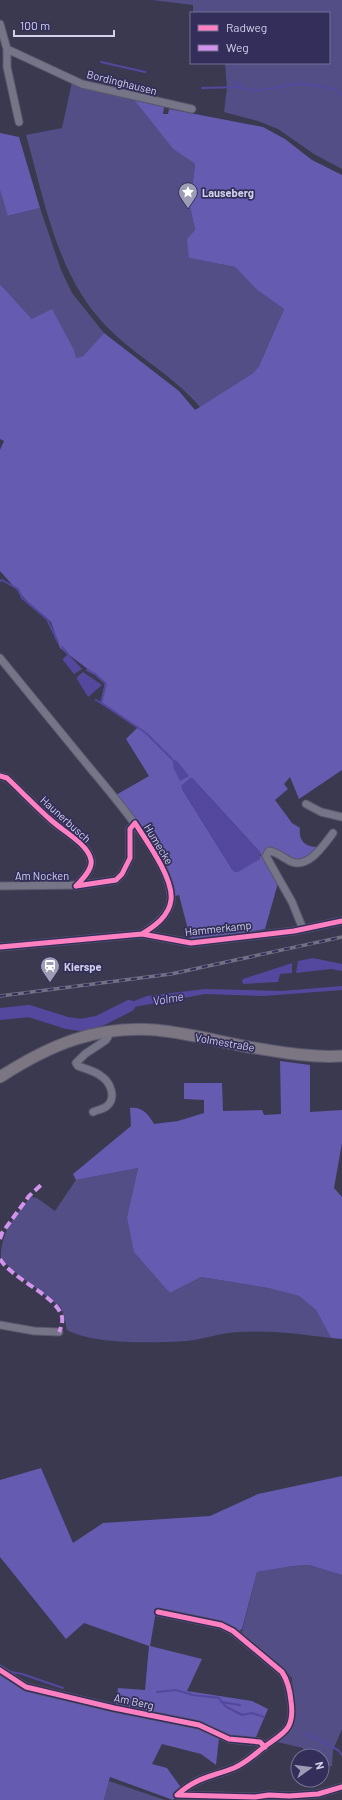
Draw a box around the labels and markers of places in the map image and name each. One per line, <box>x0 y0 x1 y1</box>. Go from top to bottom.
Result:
place icon: Lauseberg <box>177 181 199 209</box>
place label: Lauseberg <box>202 186 254 199</box>
station icon: Kierspe <box>39 955 61 983</box>
place label: Kierspe <box>64 960 102 973</box>

